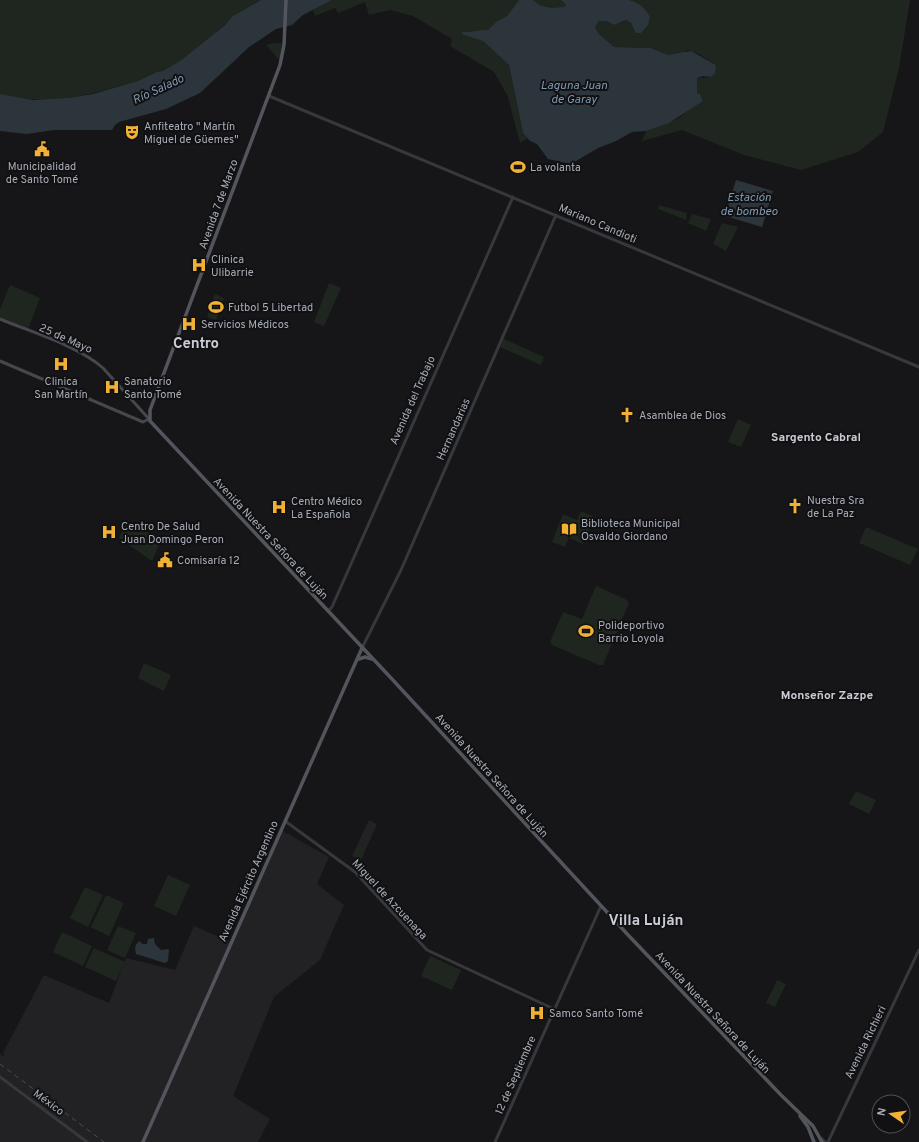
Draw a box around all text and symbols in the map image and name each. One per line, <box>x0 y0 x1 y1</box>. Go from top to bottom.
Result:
water label: Río Salado <box>130 71 187 109</box>
water label: Laguna Juan de Garay <box>541 78 608 108</box>
place label: Anfiteatro " Martín Miguel de Güemes" <box>144 120 239 147</box>
theatre icon: Anfiteatro " Martín Miguel de Güemes" <box>123 123 141 141</box>
public building icon: Municipalidad de Santo Tomé <box>33 140 51 158</box>
street label: Avenida 7 de Marzo <box>196 158 242 251</box>
sports icon: La volanta <box>509 158 527 176</box>
place label: Municipalidad de Santo Tomé <box>6 160 78 187</box>
place label: La volanta <box>530 161 581 175</box>
water label: Estación de bombeo <box>720 190 778 220</box>
street label: Mariano Candioti <box>556 201 639 247</box>
place label: Clinica Ulibarrie <box>211 253 254 280</box>
hospital icon: Clinica Ulibarrie <box>190 256 208 274</box>
sports icon: Futbol 5 Libertad <box>207 298 225 316</box>
place label: Futbol 5 Libertad <box>228 301 313 315</box>
hospital icon: Servicios Médicos <box>180 315 198 333</box>
place label: Servicios Médicos <box>201 318 289 332</box>
street label: 25 de Mayo <box>37 321 94 357</box>
district label: Centro <box>173 335 219 354</box>
street label: Avenida del Trabajo <box>387 354 439 447</box>
hospital icon: Clinica San Martín <box>52 355 70 373</box>
place label: Clinica San Martín <box>34 375 88 402</box>
place label: Sanatorio Santo Tomé <box>124 375 182 402</box>
hospital icon: Sanatorio Santo Tomé <box>103 378 121 396</box>
street label: Hernandarias <box>434 396 474 463</box>
church icon: Asamblea de Dios <box>618 406 636 424</box>
place label: Asamblea de Dios <box>639 409 726 423</box>
district label: Sargento Cabral <box>771 430 861 446</box>
street label: Avenida Nuestra Señora de Luján <box>210 475 331 603</box>
place label: Nuestra Sra de La Paz <box>807 494 865 521</box>
place label: Centro Médico La Española <box>291 495 362 522</box>
church icon: Nuestra Sra de La Paz <box>786 497 804 515</box>
hospital icon: Centro Médico La Española <box>270 498 288 516</box>
place label: Biblioteca Municipal Osvaldo Giordano <box>581 517 680 544</box>
place label: Centro De Salud Juan Domingo Peron <box>121 520 224 547</box>
library icon: Biblioteca Municipal Osvaldo Giordano <box>560 520 578 538</box>
hospital icon: Centro De Salud Juan Domingo Peron <box>100 523 118 541</box>
public building icon: Comisaría 12 <box>156 551 174 569</box>
place label: Comisaría 12 <box>177 554 240 568</box>
place label: Polideportivo Barrio Loyola <box>598 619 664 646</box>
sports icon: Polideportivo Barrio Loyola <box>577 622 595 640</box>
district label: Monseñor Zazpe <box>781 688 873 704</box>
street label: Avenida Nuestra Señora de Luján <box>432 711 551 841</box>
street label: Avenida Ejército Argentino <box>216 819 282 944</box>
street label: Miguel de Azcuenaga <box>349 857 430 943</box>
district label: Villa Luján <box>609 912 683 931</box>
street label: Avenida Nuestra Señora de Luján <box>652 949 773 1077</box>
hospital icon: Samco Santo Tomé <box>528 1004 546 1022</box>
street label: Avenida Richieri <box>842 1004 890 1081</box>
place label: Samco Santo Tomé <box>549 1007 643 1021</box>
street label: 12 de Septiembre <box>492 1034 540 1117</box>
street label: México <box>30 1087 67 1119</box>
north arrow <box>871 1094 911 1134</box>
text: N <box>875 1107 890 1117</box>

